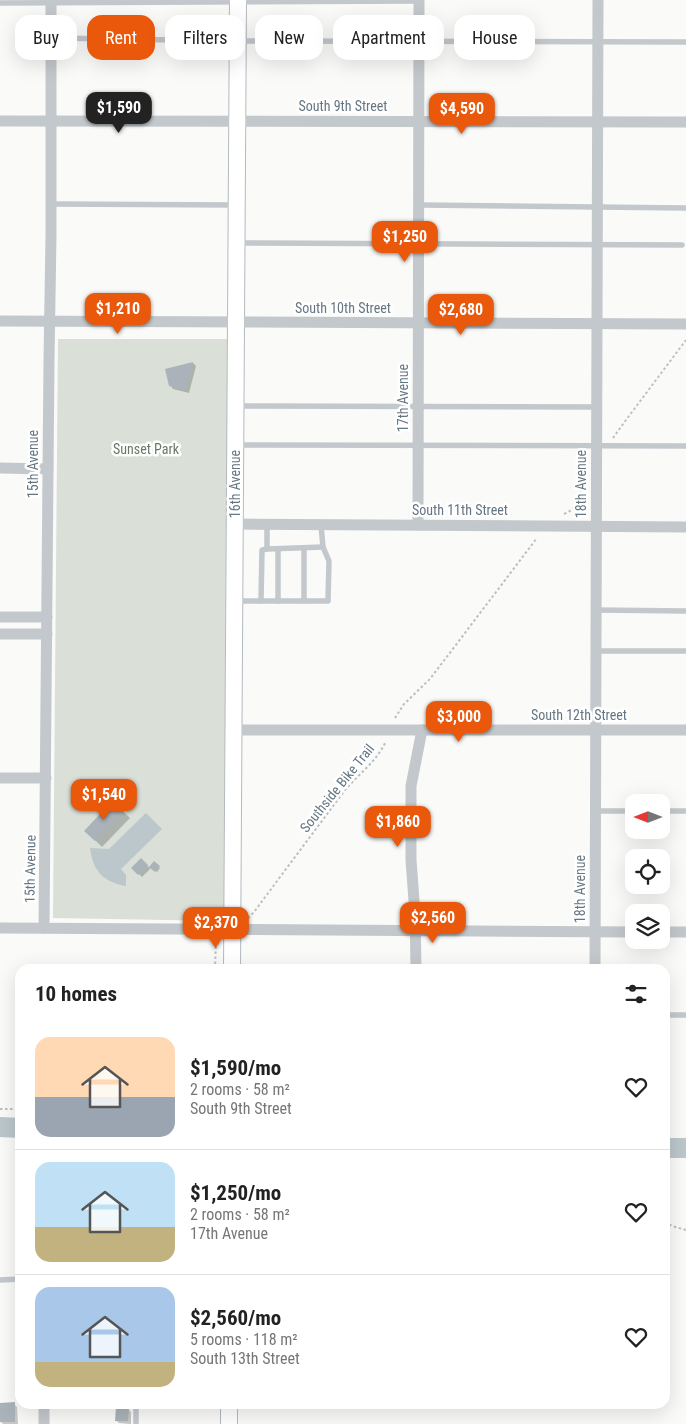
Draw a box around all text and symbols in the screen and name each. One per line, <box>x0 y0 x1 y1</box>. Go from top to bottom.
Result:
chip: Buy <box>15 15 77 60</box>
chip: Rent <box>87 15 155 60</box>
chip: Filters <box>165 15 245 60</box>
chip: New <box>255 15 323 60</box>
chip: Apartment <box>333 15 444 60</box>
chip: House <box>454 15 535 60</box>
pin: $1,590 <box>78 92 160 134</box>
pin: $4,590 <box>421 92 503 135</box>
text: $1,590 <box>97 98 141 117</box>
street label: South 9th Street <box>298 98 388 114</box>
text: $4,590 <box>440 99 484 118</box>
pin: $1,250 <box>364 220 446 263</box>
text: $1,250 <box>383 227 427 246</box>
pin: $1,210 <box>77 292 159 335</box>
pin: $2,680 <box>420 294 502 336</box>
text: $1,210 <box>96 299 140 318</box>
street label: South 10th Street <box>295 300 391 316</box>
text: $2,680 <box>439 300 483 319</box>
street label: 17th Avenue <box>395 363 411 432</box>
street label: 15th Avenue <box>25 429 41 498</box>
park label: Sunset Park <box>113 441 180 457</box>
street label: 16th Avenue <box>227 449 243 518</box>
street label: 18th Avenue <box>573 449 589 518</box>
street label: South 11th Street <box>412 502 508 518</box>
pin: $3,000 <box>418 700 500 743</box>
text: $3,000 <box>437 707 481 726</box>
street label: South 12th Street <box>531 707 627 723</box>
street label: Southside Bike Trail <box>297 741 377 835</box>
pin: $1,540 <box>63 778 145 821</box>
text: $1,540 <box>82 785 126 804</box>
north arrow <box>625 794 670 839</box>
map controls <box>625 794 670 949</box>
pin: $1,860 <box>357 806 439 848</box>
text: $1,860 <box>376 812 420 831</box>
street label: 15th Avenue <box>21 834 39 903</box>
button: locate <box>625 849 670 894</box>
street label: 18th Avenue <box>572 854 588 923</box>
pin: $2,560 <box>392 902 474 944</box>
button: layers <box>625 904 670 949</box>
pin: $2,370 <box>175 906 257 949</box>
text: $2,560 <box>411 908 455 927</box>
text: $2,370 <box>194 913 238 932</box>
icon: filters <box>622 980 650 1008</box>
text: 10 homes <box>35 982 117 1006</box>
text: $1,590/mo <box>190 1056 281 1080</box>
icon: home <box>75 1057 135 1117</box>
icon: heart <box>622 1073 650 1101</box>
text: 2 rooms · 58 m² <box>190 1080 290 1099</box>
text: South 9th Street <box>190 1099 292 1118</box>
text: $1,250/mo <box>190 1181 281 1205</box>
icon: home <box>75 1182 135 1242</box>
icon: heart <box>622 1198 650 1226</box>
text: 2 rooms · 58 m² <box>190 1205 290 1224</box>
text: 17th Avenue <box>190 1224 268 1243</box>
text: $2,560/mo <box>190 1306 281 1330</box>
icon: home <box>75 1307 135 1367</box>
icon: heart <box>622 1323 650 1351</box>
text: 5 rooms · 118 m² <box>190 1330 298 1349</box>
text: South 13th Street <box>190 1349 300 1368</box>

